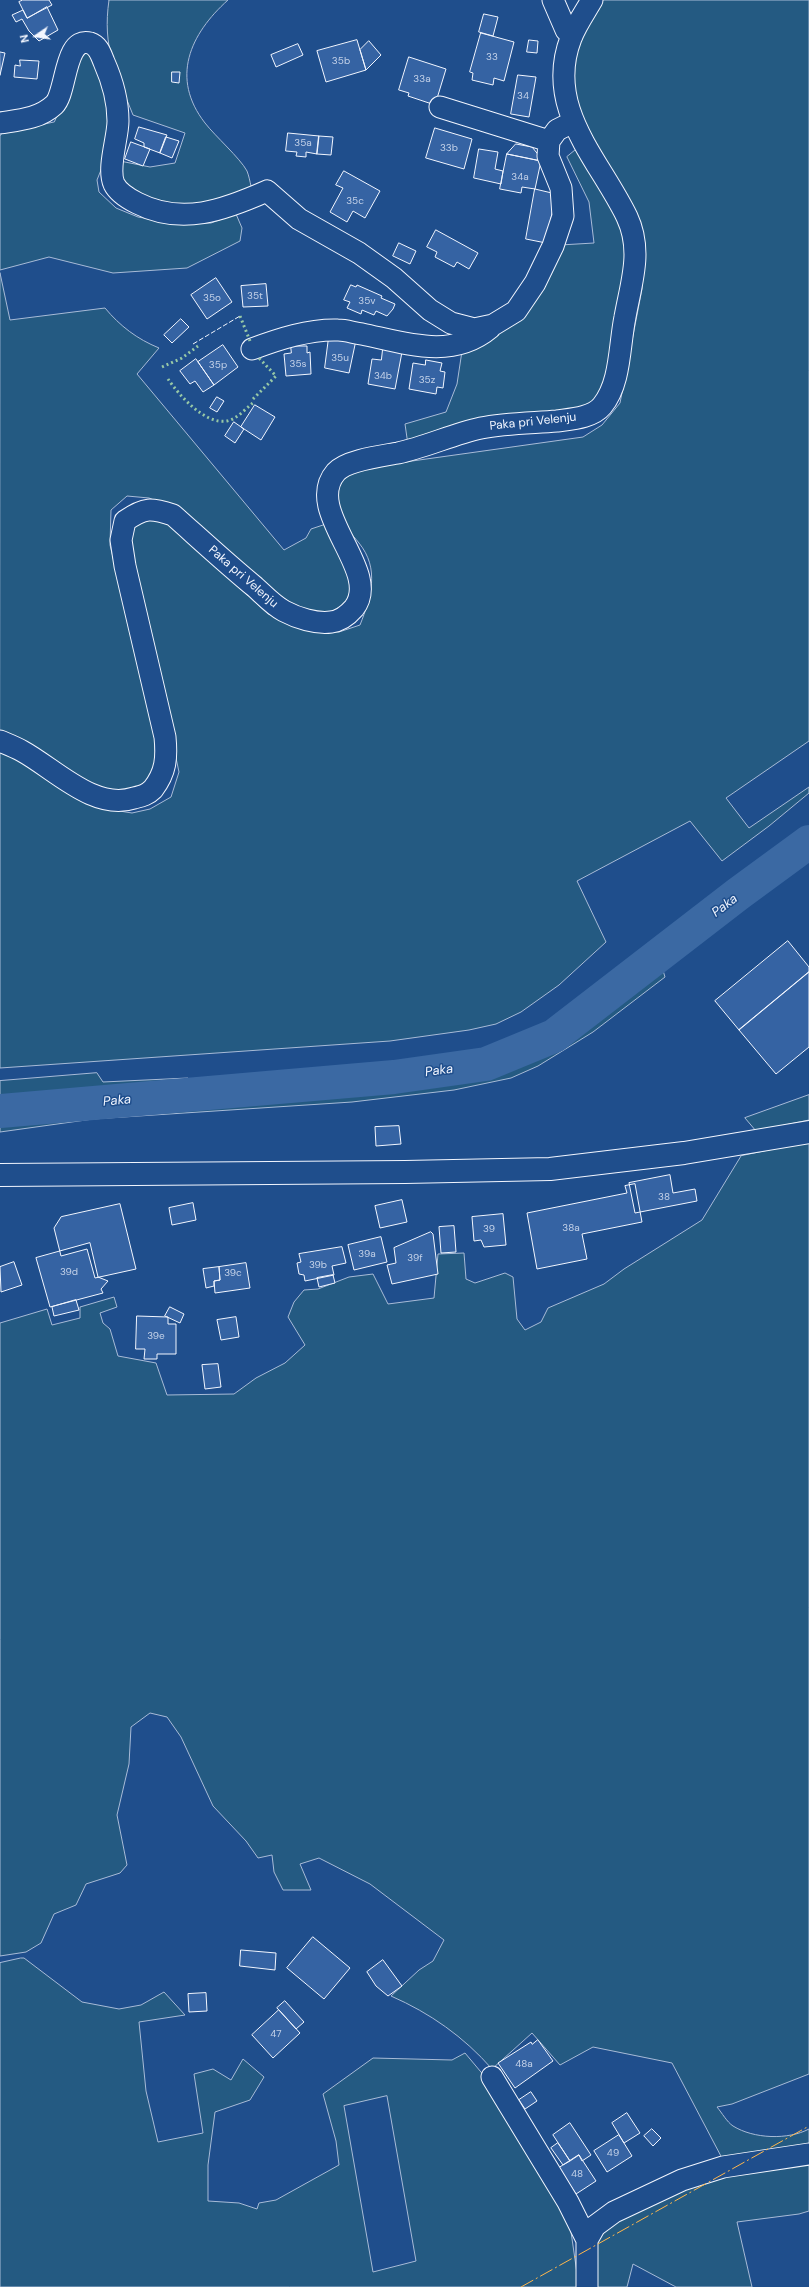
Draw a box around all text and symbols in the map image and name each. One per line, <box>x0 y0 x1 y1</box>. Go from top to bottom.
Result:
north arrow <box>16 16 56 56</box>
text: N <box>17 33 32 44</box>
house number: 33 <box>486 51 498 63</box>
house number: 35b <box>332 55 350 67</box>
house number: 33a <box>413 73 431 85</box>
house number: 34 <box>517 90 529 102</box>
house number: 35a <box>294 137 312 149</box>
house number: 33b <box>440 142 458 154</box>
house number: 34a <box>511 171 529 183</box>
house number: 35c <box>346 195 364 207</box>
house number: 35t <box>247 290 263 302</box>
house number: 35o <box>203 292 221 304</box>
house number: 35v <box>358 295 376 307</box>
house number: 35u <box>331 352 349 364</box>
house number: 35s <box>289 358 307 370</box>
house number: 35p <box>209 359 227 371</box>
house number: 34b <box>374 370 392 382</box>
house number: 35z <box>419 374 435 386</box>
street label: Paka pri Velenju <box>489 410 577 434</box>
street label: Paka pri Velenju <box>205 543 281 611</box>
water label: Paka <box>709 891 741 921</box>
water label: Paka <box>424 1061 454 1081</box>
water label: Paka <box>102 1092 132 1110</box>
house number: 38 <box>658 1191 670 1203</box>
house number: 38a <box>562 1222 580 1234</box>
house number: 39 <box>483 1223 495 1235</box>
house number: 39a <box>358 1248 376 1260</box>
house number: 39f <box>407 1252 423 1264</box>
house number: 39b <box>309 1259 327 1271</box>
house number: 39d <box>60 1266 78 1278</box>
house number: 39c <box>224 1267 242 1279</box>
house number: 39e <box>147 1330 165 1342</box>
house number: 47 <box>270 2028 282 2040</box>
house number: 48a <box>515 2058 533 2070</box>
house number: 49 <box>607 2147 619 2159</box>
house number: 48 <box>571 2168 583 2180</box>

